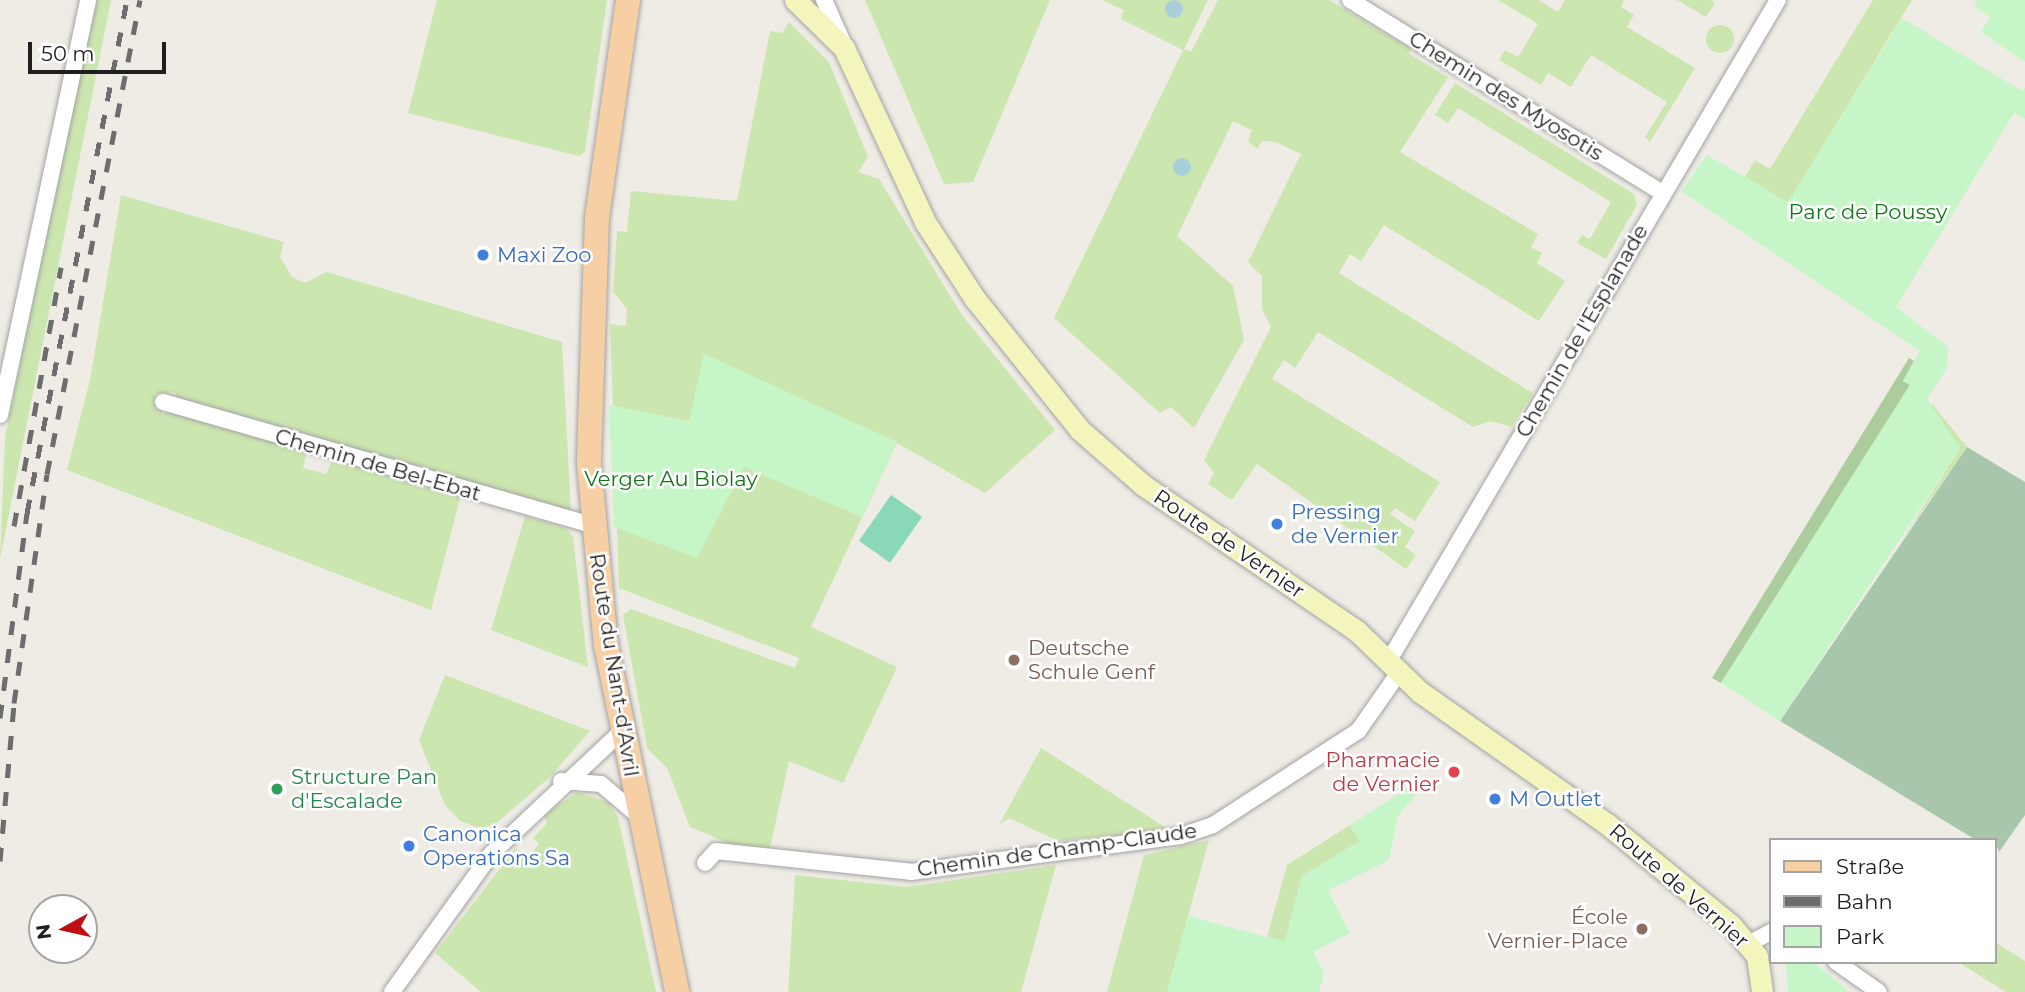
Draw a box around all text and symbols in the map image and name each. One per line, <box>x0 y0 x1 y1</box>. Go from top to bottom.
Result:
street label: Chemin des Myosotis <box>1404 26 1608 166</box>
scale bar <box>32 28 170 72</box>
text: 50 m <box>41 41 95 66</box>
park label: Parc de Poussy <box>1788 199 1948 225</box>
street label: Chemin de l'Esplanade <box>1511 220 1653 442</box>
place label: Maxi Zoo <box>497 242 592 268</box>
marker: Maxi Zoo <box>475 247 491 263</box>
street label: Chemin de Bel-Ebat <box>272 424 484 506</box>
park label: Verger Au Biolay <box>584 466 758 492</box>
street label: Route de Vernier <box>1149 484 1309 604</box>
place label: Pressing de Vernier <box>1291 499 1399 549</box>
marker: Pressing de Vernier <box>1269 516 1285 532</box>
street label: Route du Nant-d'Avril <box>584 551 644 779</box>
place label: Deutsche Schule Genf <box>1028 635 1155 685</box>
marker: Deutsche Schule Genf <box>1006 652 1022 668</box>
place label: Pharmacie de Vernier <box>1325 747 1440 797</box>
place label: Structure Pan d'Escalade <box>291 764 437 814</box>
marker: Pharmacie de Vernier <box>1446 764 1462 780</box>
marker: Structure Pan d'Escalade <box>269 781 285 797</box>
place label: M Outlet <box>1509 786 1602 812</box>
marker: M Outlet <box>1487 791 1503 807</box>
street label: Chemin de Champ-Claude <box>916 818 1198 882</box>
street label: Route de Vernier <box>1604 819 1754 953</box>
place label: Canonica Operations Sa <box>423 821 570 871</box>
marker: Canonica Operations Sa <box>401 838 417 854</box>
legend <box>1770 838 1997 964</box>
text: Straße <box>1836 854 1904 879</box>
text: Bahn <box>1836 889 1893 914</box>
north arrow <box>28 894 98 964</box>
place label: École Vernier-Place <box>1487 904 1628 954</box>
marker: École Vernier-Place <box>1634 921 1650 937</box>
text: N <box>31 923 56 941</box>
text: Park <box>1836 924 1884 949</box>

